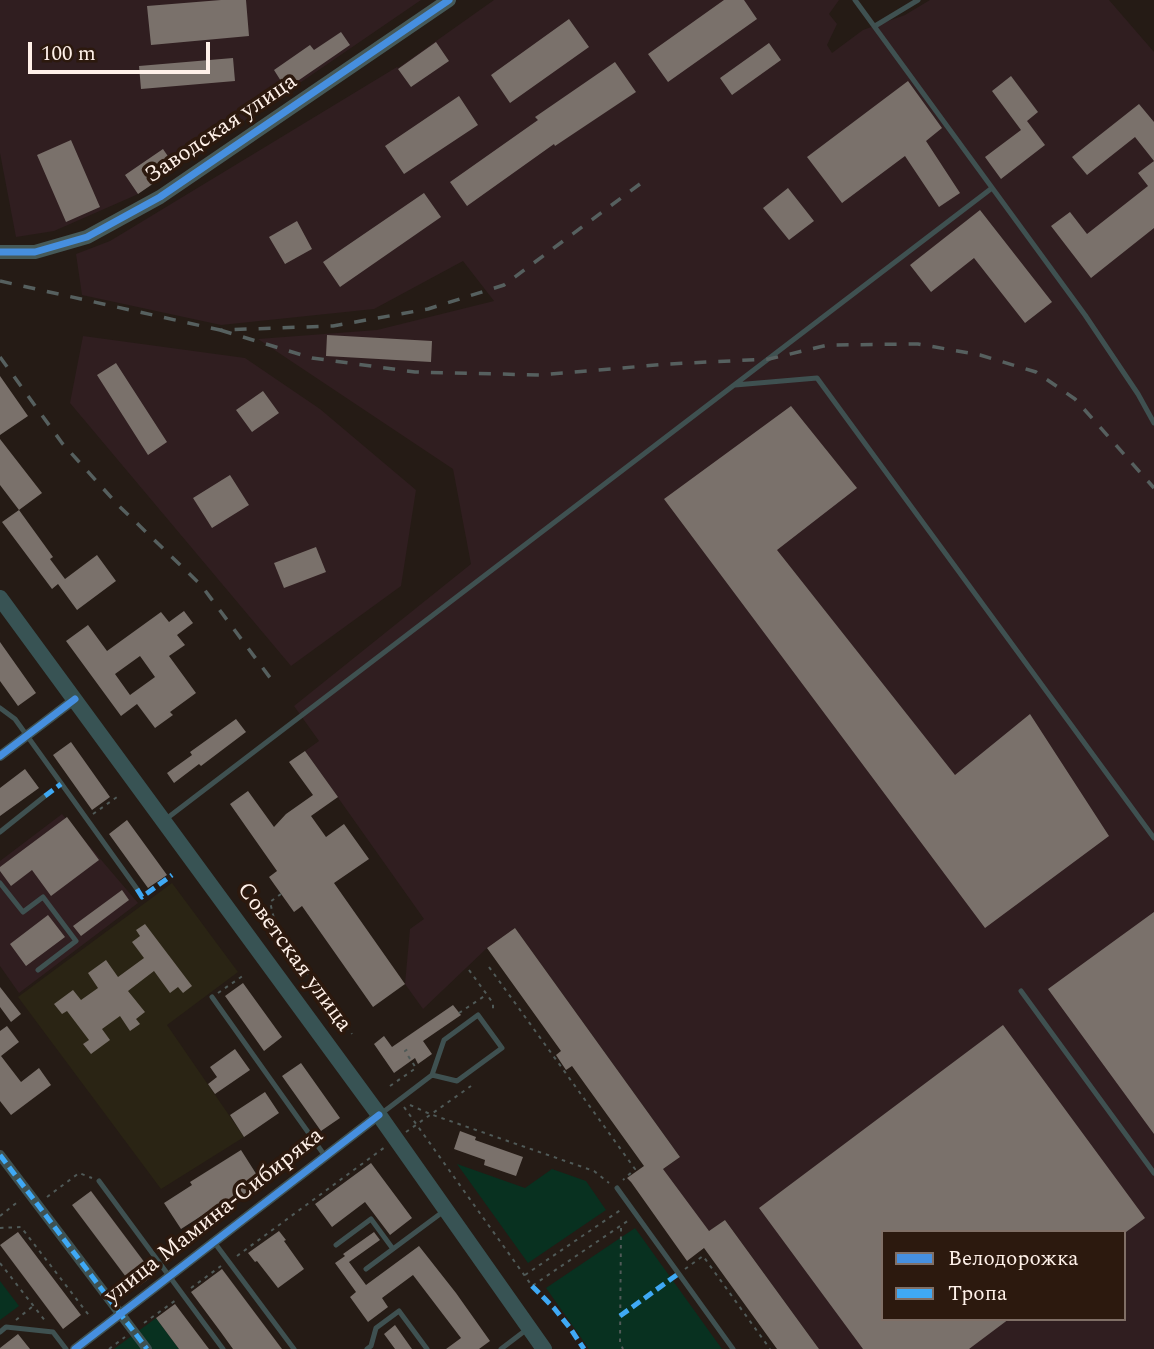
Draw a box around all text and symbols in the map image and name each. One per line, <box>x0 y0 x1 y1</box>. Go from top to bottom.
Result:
scale bar <box>32 28 214 72</box>
text: 100 m <box>41 38 96 70</box>
street label: Заводская улица <box>141 69 303 191</box>
street label: Советская улица <box>230 878 356 1038</box>
street label: улица Мамина-Сибиряка <box>100 1123 330 1311</box>
legend <box>881 1230 1126 1321</box>
text: Велодорожка <box>948 1243 1079 1275</box>
text: Тропа <box>948 1278 1007 1310</box>

